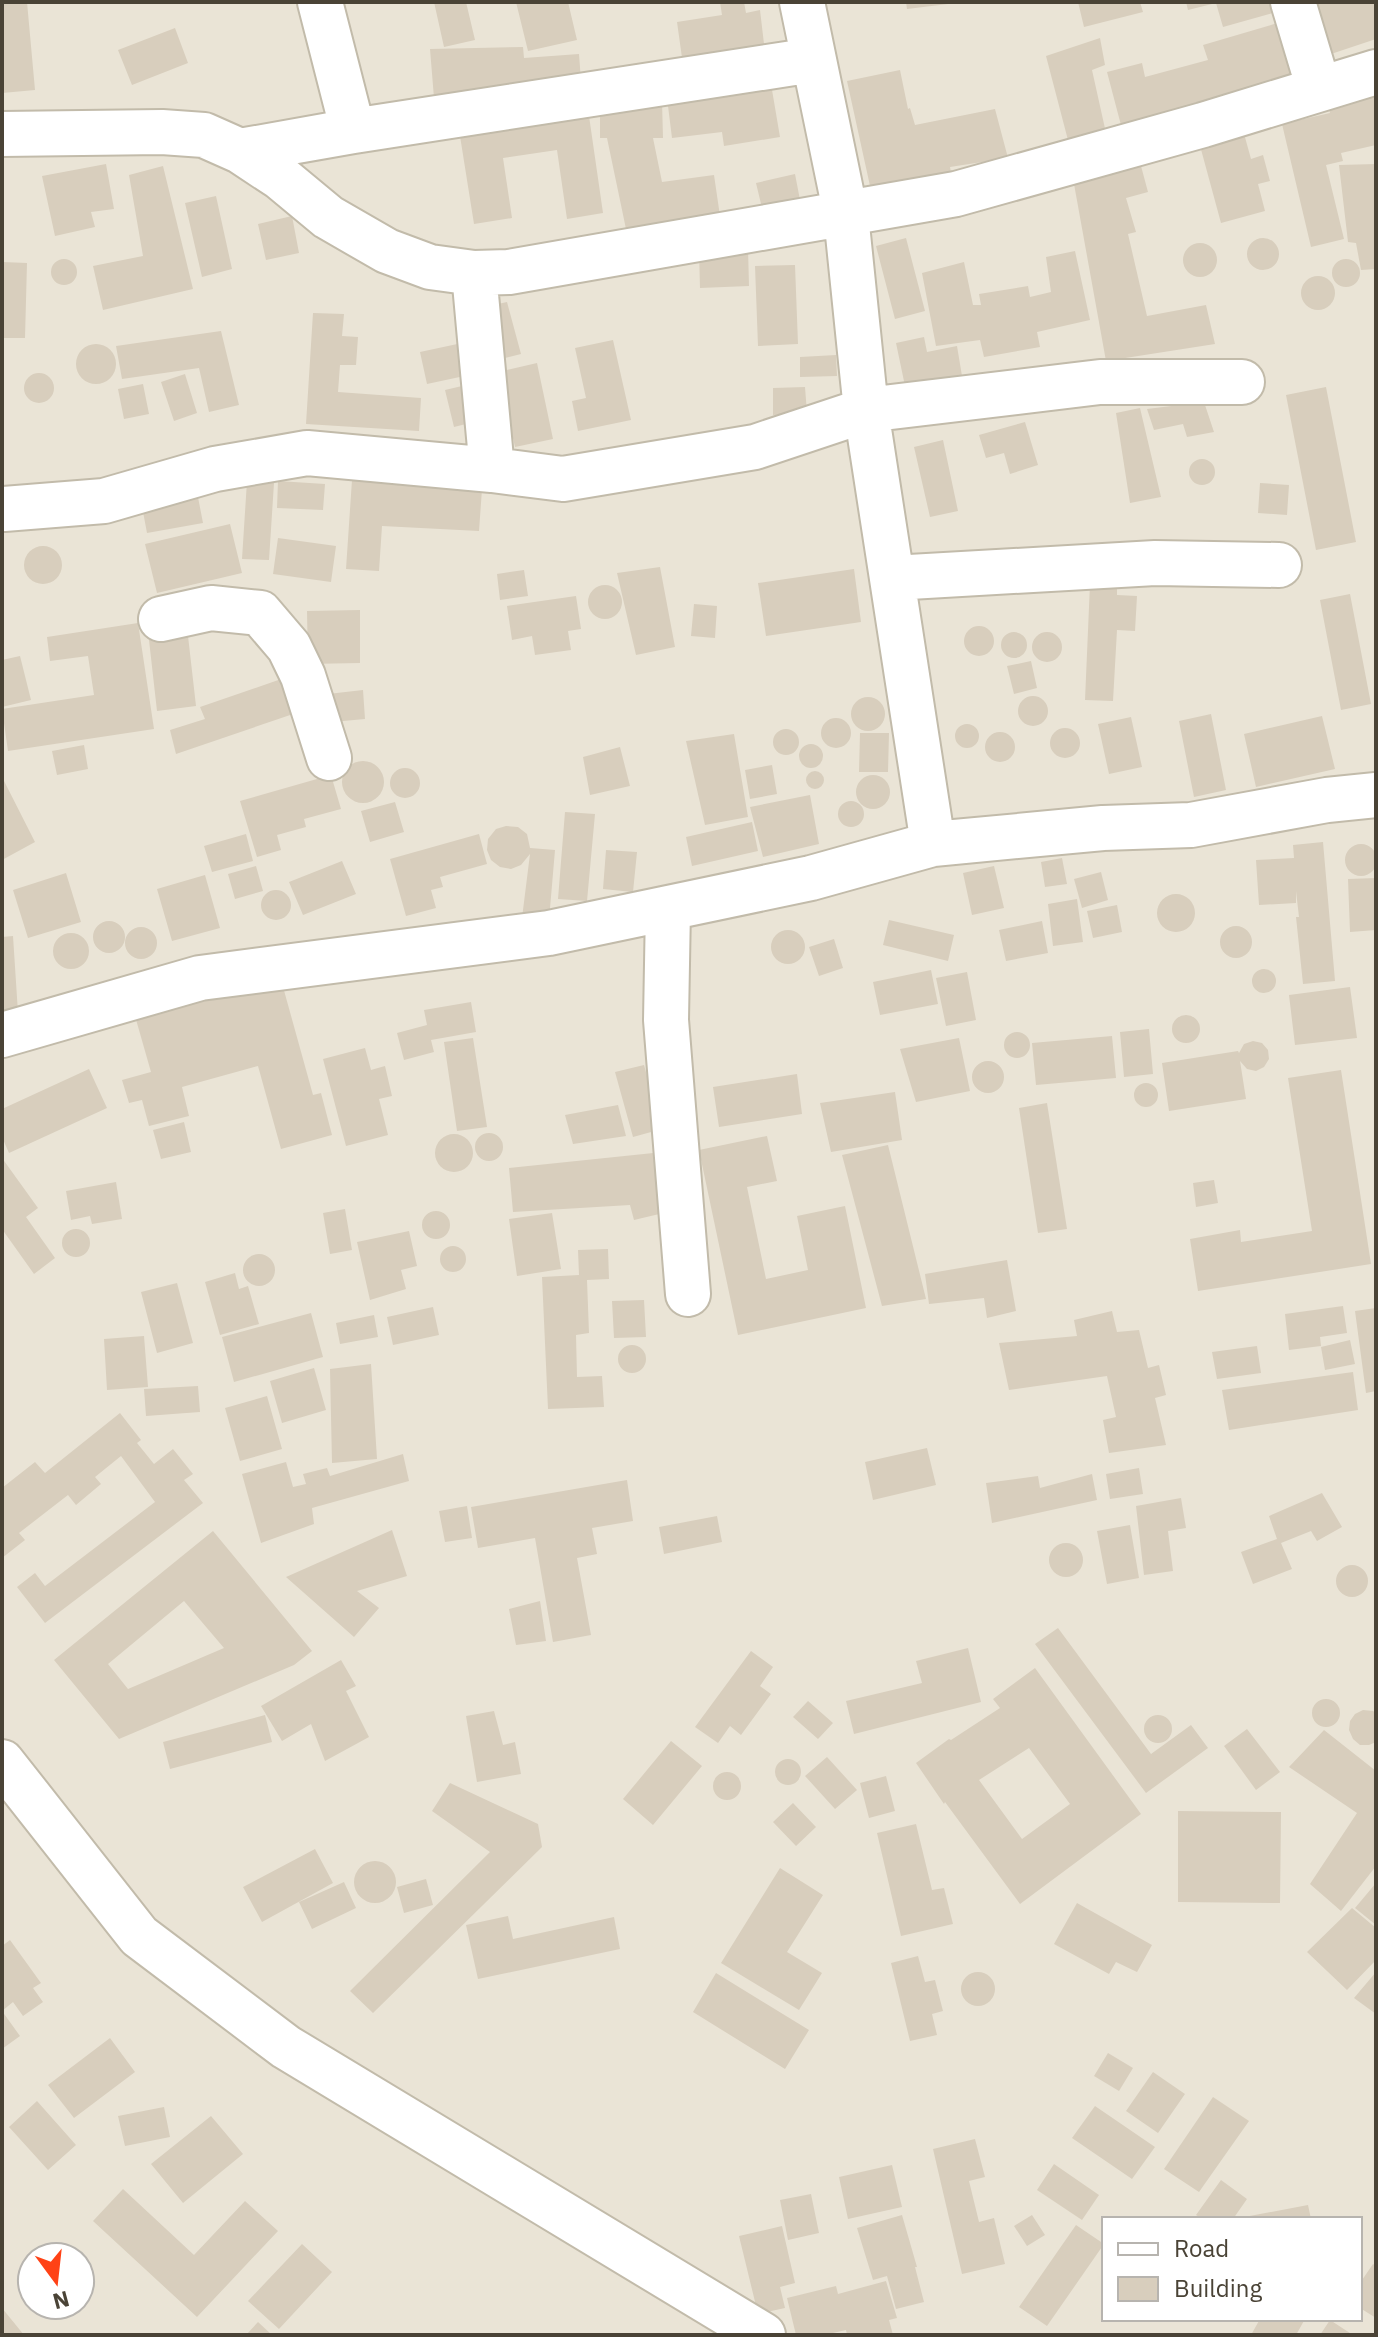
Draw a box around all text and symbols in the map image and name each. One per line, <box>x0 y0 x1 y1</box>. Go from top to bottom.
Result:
legend <box>1102 2217 1362 2321</box>
text: Road <box>1174 2232 1229 2264</box>
north arrow <box>16 2241 96 2321</box>
text: Building <box>1174 2272 1262 2304</box>
text: N <box>50 2285 73 2317</box>

